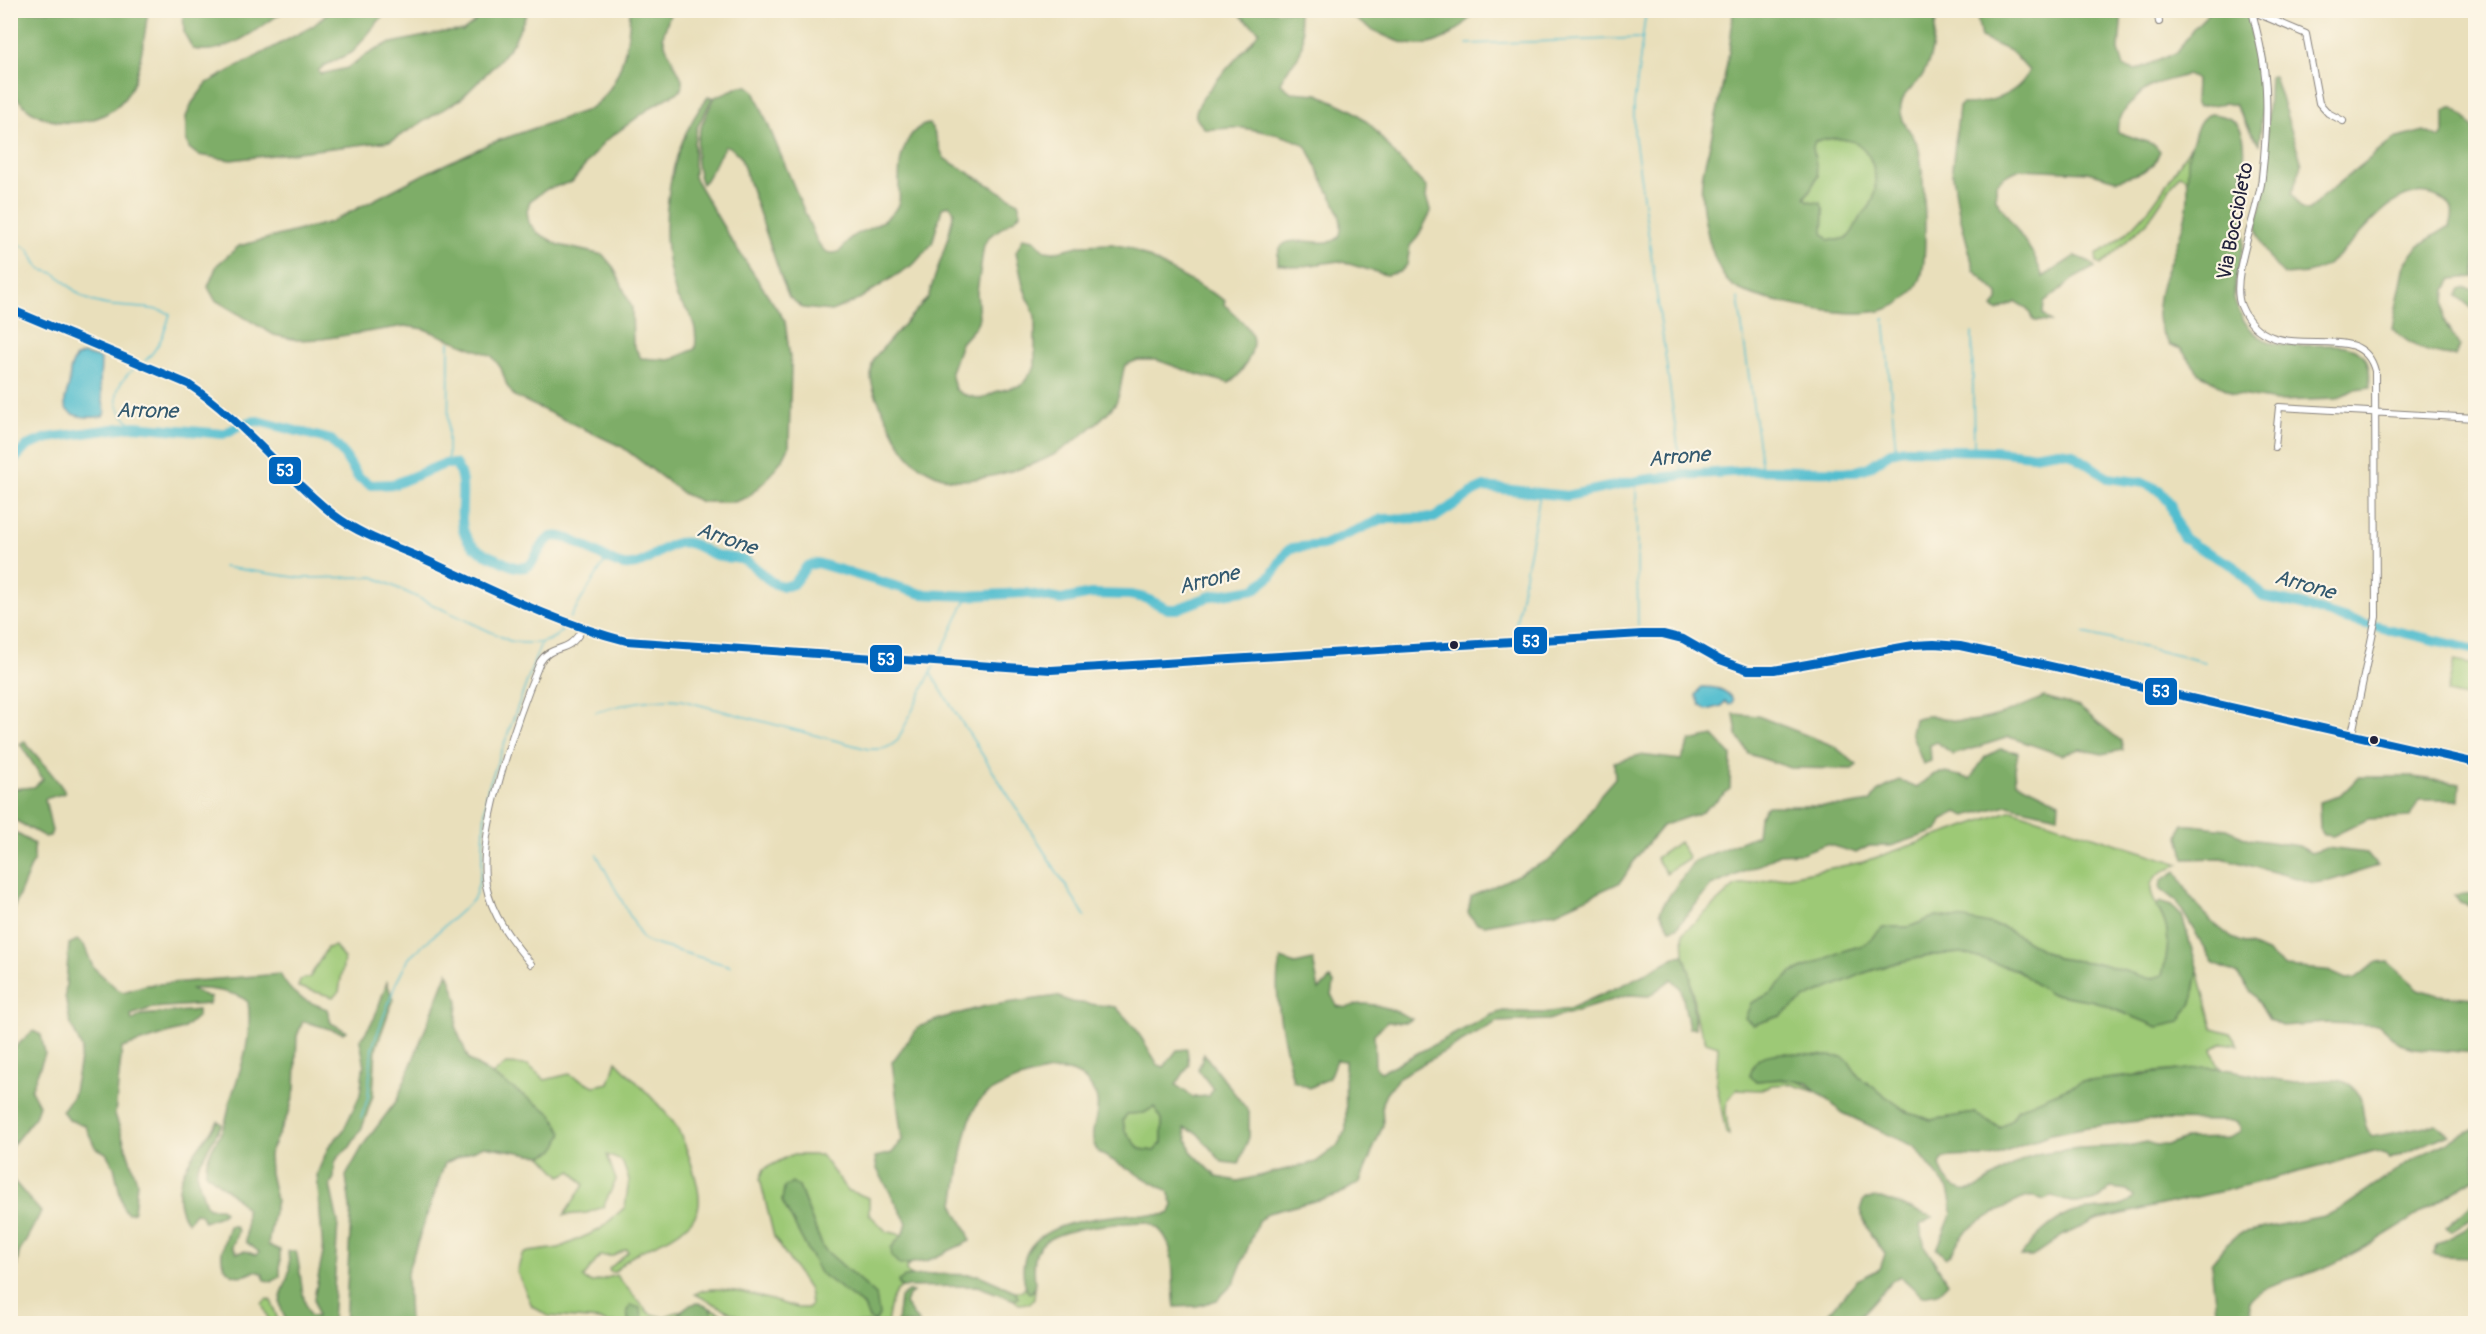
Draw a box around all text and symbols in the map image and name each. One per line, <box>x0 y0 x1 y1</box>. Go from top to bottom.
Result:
street label: Via Boccioleto <box>2211 160 2259 282</box>
water label: Arrone <box>116 397 181 425</box>
water label: Arrone <box>1647 441 1713 473</box>
line badge: 53 <box>268 456 302 485</box>
text: 53 <box>276 461 294 481</box>
water label: Arrone <box>694 516 763 563</box>
water label: Arrone <box>1176 559 1245 601</box>
water label: Arrone <box>2272 564 2341 607</box>
line badge: 53 <box>1513 626 1548 655</box>
text: 53 <box>1522 632 1540 652</box>
unlabelled marker <box>1448 639 1460 651</box>
line badge: 53 <box>869 644 903 673</box>
text: 53 <box>877 650 895 670</box>
line badge: 53 <box>2144 677 2178 706</box>
text: 53 <box>2152 682 2170 702</box>
unlabelled marker <box>2368 734 2380 746</box>

